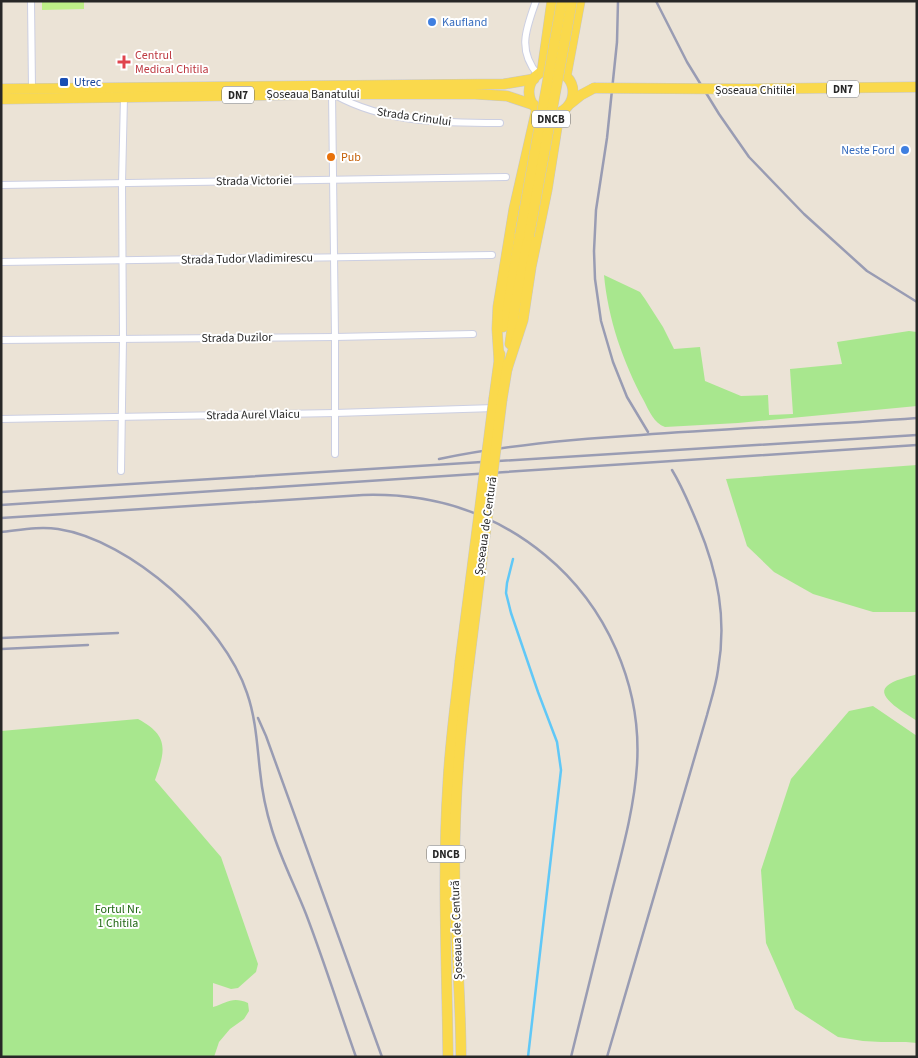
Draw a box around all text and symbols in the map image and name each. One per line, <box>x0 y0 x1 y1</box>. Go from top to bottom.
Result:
place label: Kaufland <box>442 14 487 31</box>
marker: Kaufland <box>426 16 438 28</box>
place label: Centrul Medical Chitila <box>135 47 209 78</box>
marker: Centrul Medical Chitila <box>117 55 131 69</box>
place label: Utrec <box>74 74 102 91</box>
marker: Utrec <box>58 76 70 88</box>
road number: DN7 <box>827 80 859 98</box>
street label: Șoseaua Chitilei <box>715 82 795 99</box>
road number: DN7 <box>222 86 254 104</box>
street label: Șoseaua Banatului <box>266 86 360 103</box>
street label: Strada Crinului <box>376 103 452 131</box>
road number: DNCB <box>532 110 570 128</box>
place label: Neste Ford <box>841 142 895 159</box>
marker: Neste Ford <box>899 144 911 156</box>
place label: Pub <box>341 149 361 166</box>
marker: Pub <box>325 151 337 163</box>
street label: Strada Victoriei <box>216 172 292 190</box>
street label: Strada Tudor Vladimirescu <box>181 249 313 269</box>
street label: Strada Duzilor <box>201 329 273 347</box>
street label: Strada Aurel Vlaicu <box>206 406 300 424</box>
street label: Șoseaua de Centură <box>471 475 501 577</box>
road number: DNCB <box>427 846 465 862</box>
street label: Șoseaua de Centură <box>447 880 467 980</box>
park label: Fortul Nr. 1 Chitila <box>95 901 141 932</box>

